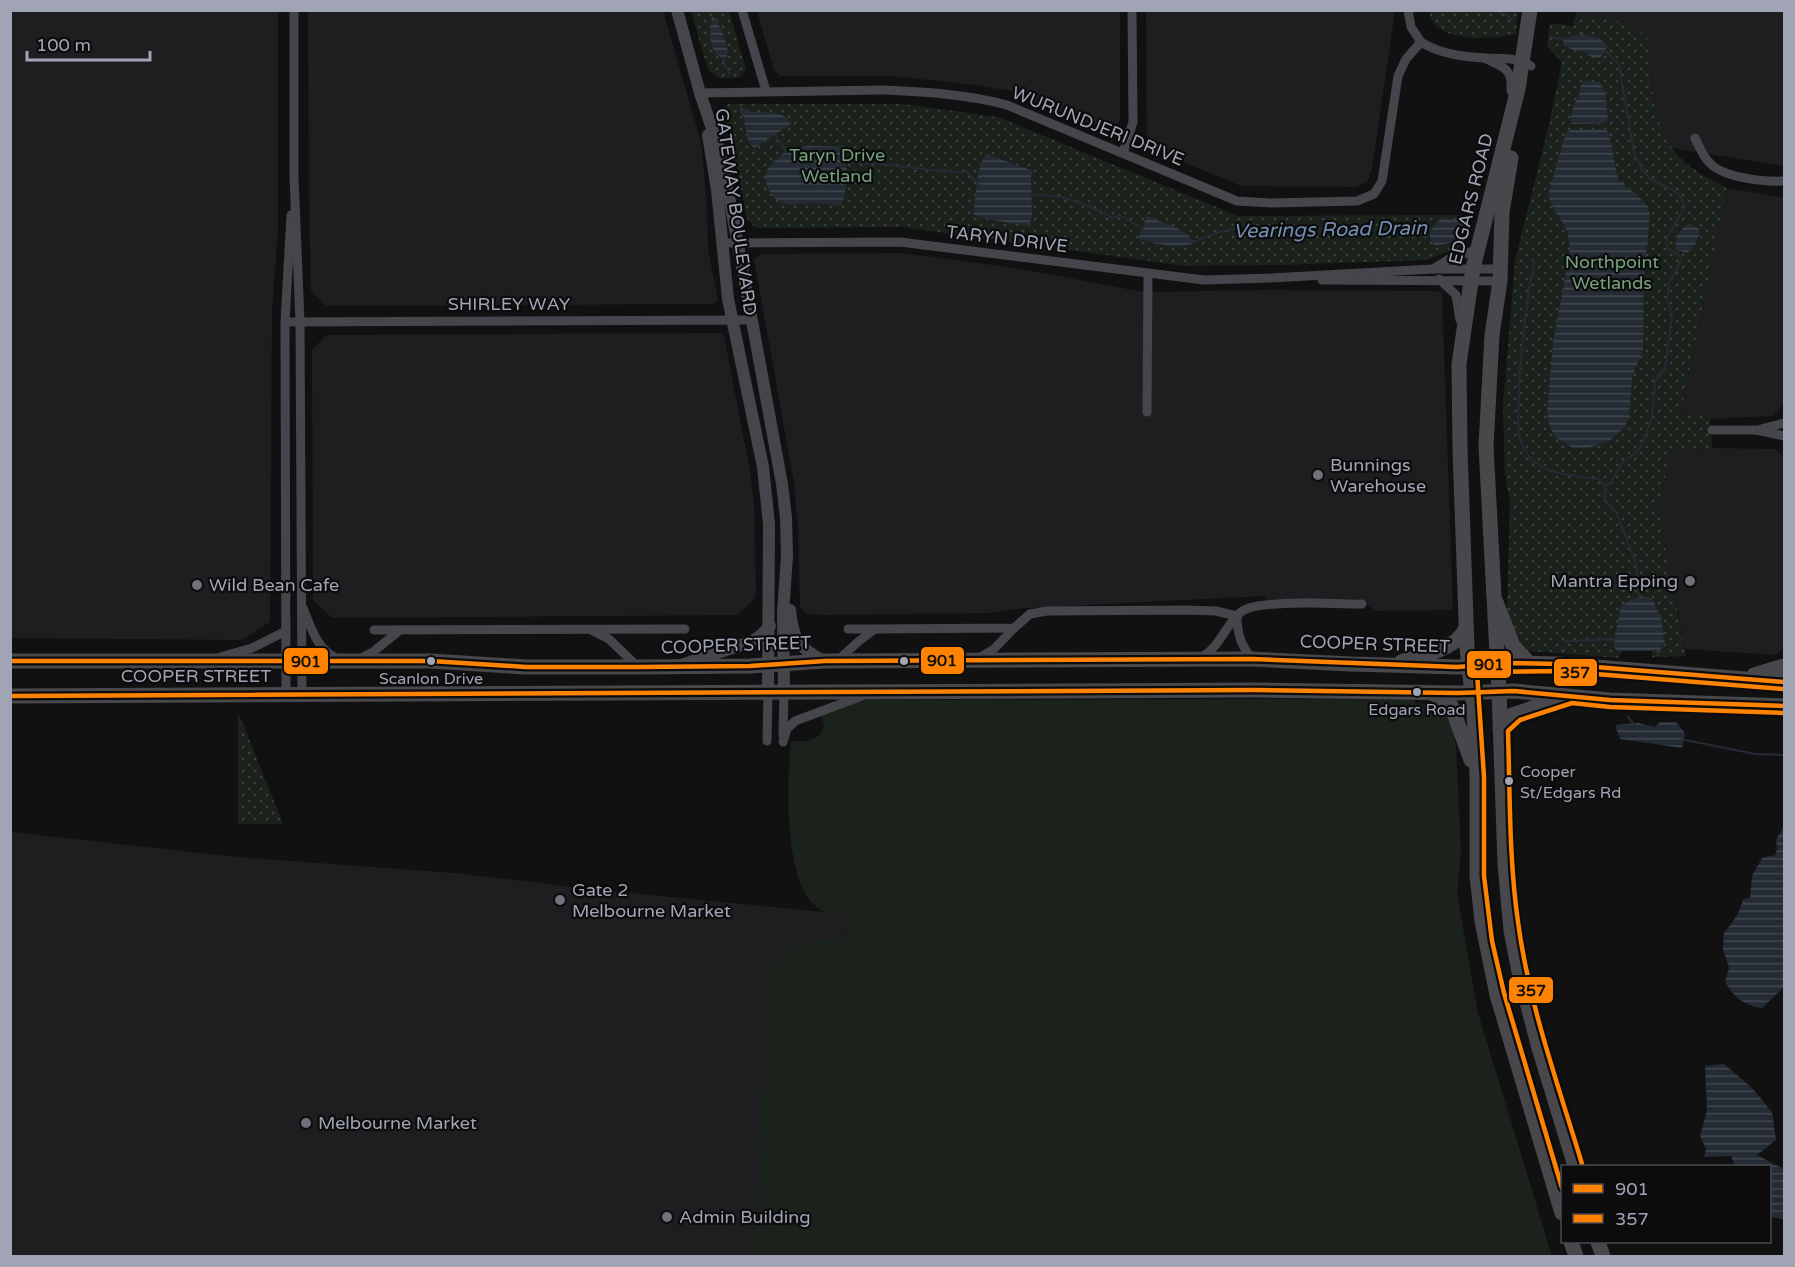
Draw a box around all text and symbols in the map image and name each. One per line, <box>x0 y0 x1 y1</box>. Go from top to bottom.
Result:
scale bar <box>27 24 150 62</box>
text: 100 m <box>36 34 91 56</box>
street label: WURUNDJERI DRIVE <box>1009 81 1187 171</box>
street label: GATEWAY BOULEVARD <box>711 107 761 317</box>
street label: EDGARS ROAD <box>1444 131 1498 267</box>
park label: Taryn Drive Wetland <box>789 144 885 187</box>
water label: Vearings Road Drain <box>1233 216 1428 244</box>
street label: TARYN DRIVE <box>945 221 1069 257</box>
park label: Northpoint Wetlands <box>1565 251 1659 294</box>
street label: SHIRLEY WAY <box>448 293 571 315</box>
place label: Bunnings Warehouse <box>1330 454 1426 497</box>
marker: Bunnings Warehouse <box>1311 468 1325 482</box>
place label: Mantra Epping <box>1550 570 1678 592</box>
place label: Wild Bean Cafe <box>209 574 339 596</box>
marker: Mantra Epping <box>1683 574 1697 588</box>
marker: Wild Bean Cafe <box>190 578 204 592</box>
street label: COOPER STREET <box>1299 630 1451 658</box>
street label: COOPER STREET <box>660 631 812 659</box>
line badge: 901 <box>920 646 965 675</box>
line badge: 901 <box>283 647 329 675</box>
line badge: 901 <box>1466 650 1512 679</box>
text: 901 <box>927 651 957 671</box>
text: 901 <box>291 652 321 672</box>
marker: Scanlon Drive <box>425 655 437 667</box>
unlabelled marker <box>898 655 910 667</box>
text: 901 <box>1474 655 1504 675</box>
line badge: 357 <box>1553 658 1598 687</box>
text: 357 <box>1560 663 1590 683</box>
street label: COOPER STREET <box>121 665 271 687</box>
place label: Scanlon Drive <box>379 669 483 689</box>
marker: Edgars Road <box>1411 686 1423 698</box>
place label: Edgars Road <box>1368 700 1466 720</box>
place label: Cooper St/Edgars Rd <box>1520 762 1621 803</box>
marker: Cooper St/Edgars Rd <box>1503 775 1515 787</box>
place label: Gate 2 Melbourne Market <box>572 879 731 922</box>
marker: Gate 2 Melbourne Market <box>553 893 567 907</box>
line badge: 357 <box>1508 976 1554 1004</box>
text: 357 <box>1516 981 1546 1001</box>
place label: Melbourne Market <box>318 1112 477 1134</box>
marker: Melbourne Market <box>299 1116 313 1130</box>
legend <box>1561 1165 1771 1243</box>
text: 901 <box>1615 1178 1649 1200</box>
place label: Admin Building <box>679 1206 811 1228</box>
text: 357 <box>1615 1208 1649 1230</box>
marker: Admin Building <box>660 1210 674 1224</box>

